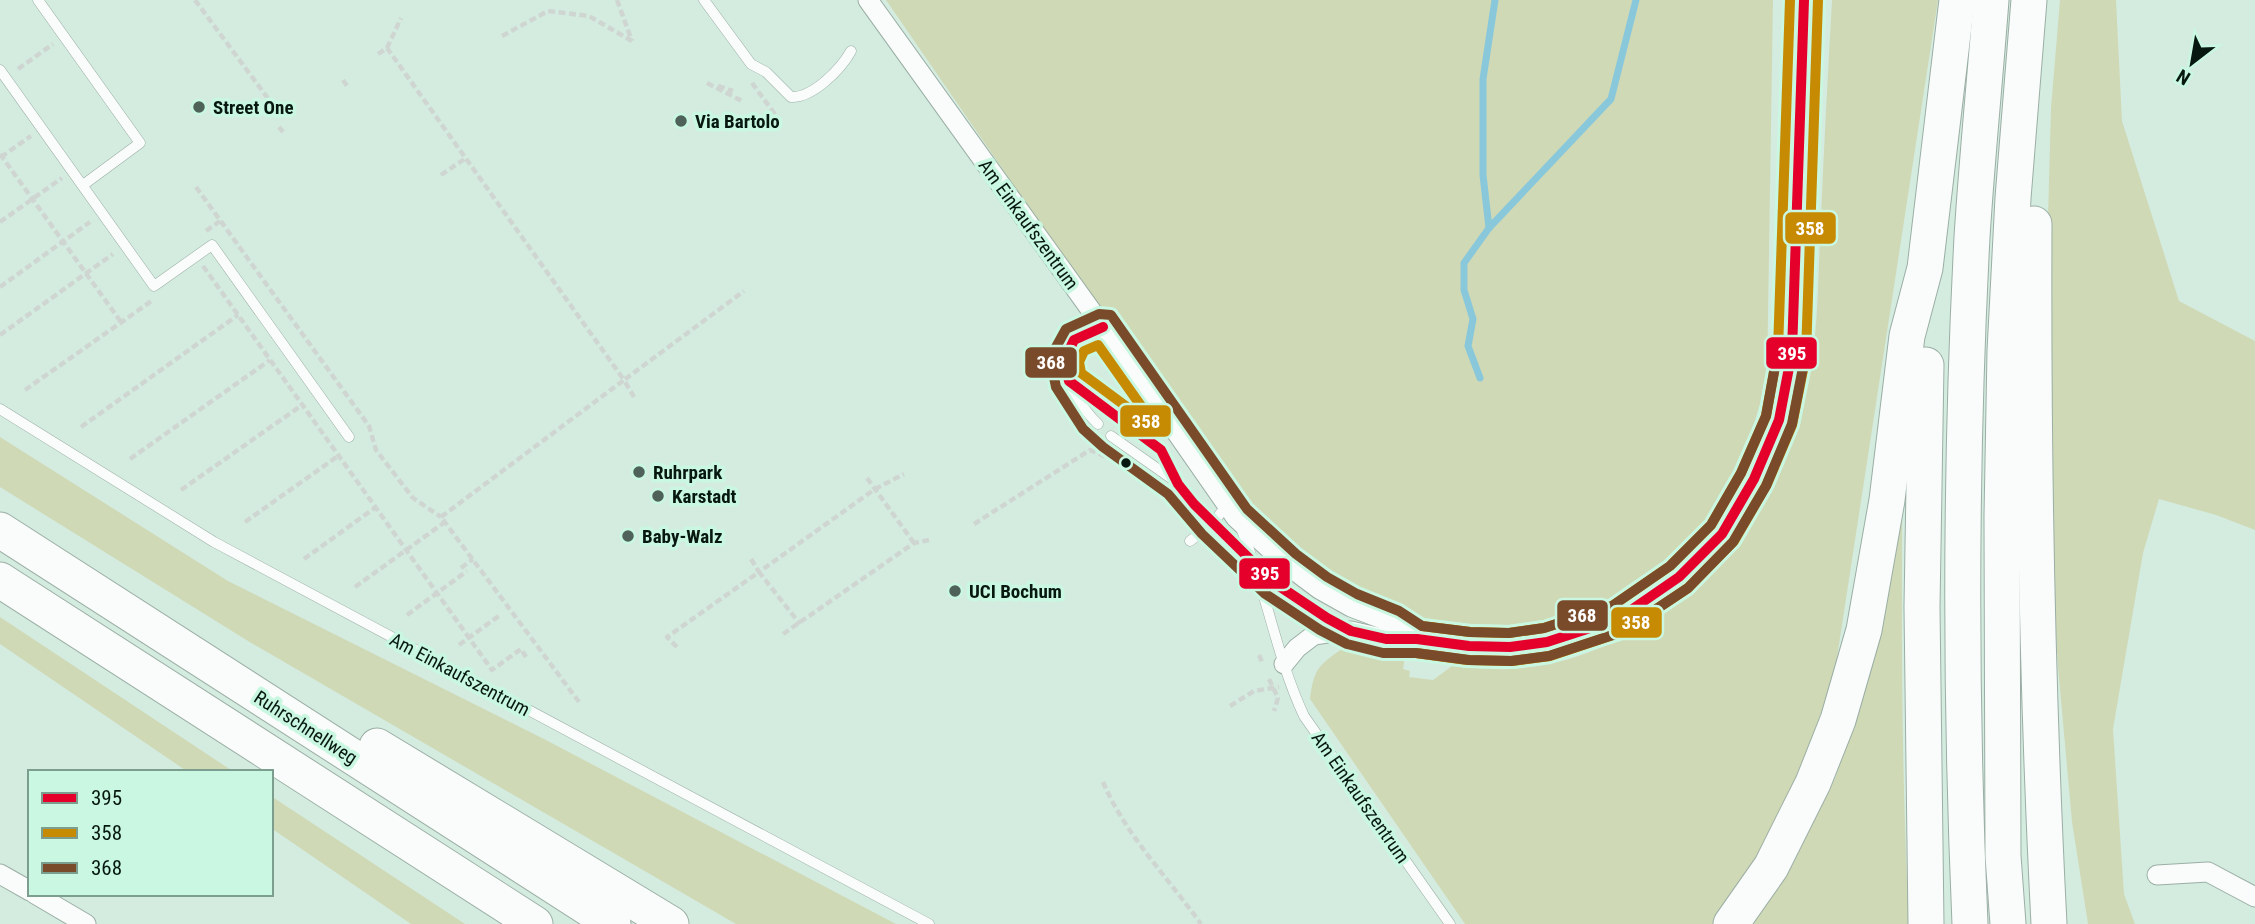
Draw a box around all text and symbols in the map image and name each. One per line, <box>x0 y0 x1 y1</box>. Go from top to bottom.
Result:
north arrow <box>2157 28 2227 98</box>
text: N <box>2173 64 2194 90</box>
place label: Street One <box>213 96 294 119</box>
marker: Street One <box>191 99 207 115</box>
place label: Via Bartolo <box>695 110 780 133</box>
marker: Via Bartolo <box>673 113 689 129</box>
street label: Am Einkaufszentrum <box>974 155 1084 294</box>
line badge: 358 <box>1784 211 1837 245</box>
text: 358 <box>1796 217 1824 240</box>
line badge: 395 <box>1765 336 1818 370</box>
text: 395 <box>1778 342 1806 365</box>
line badge: 368 <box>1024 346 1078 379</box>
text: 368 <box>1037 351 1065 374</box>
line badge: 358 <box>1119 404 1172 438</box>
text: 358 <box>1132 410 1160 433</box>
unlabelled marker <box>1119 456 1133 470</box>
place label: Ruhrpark <box>653 461 723 484</box>
marker: Ruhrpark <box>631 464 647 480</box>
place label: Karstadt <box>672 485 737 508</box>
marker: Karstadt <box>650 488 666 504</box>
place label: Baby-Walz <box>642 525 723 548</box>
marker: Baby-Walz <box>620 528 636 544</box>
line badge: 395 <box>1238 557 1291 590</box>
text: 395 <box>1251 562 1279 585</box>
place label: UCI Bochum <box>969 580 1062 603</box>
marker: UCI Bochum <box>947 583 963 599</box>
line badge: 368 <box>1556 599 1609 632</box>
text: 368 <box>1568 604 1596 627</box>
line badge: 358 <box>1610 606 1663 639</box>
text: 358 <box>1622 611 1650 634</box>
street label: Am Einkaufszentrum <box>386 628 534 721</box>
street label: Ruhrschnellweg <box>250 686 362 769</box>
street label: Am Einkaufszentrum <box>1307 727 1415 868</box>
legend <box>28 770 273 896</box>
text: 395 <box>91 786 122 810</box>
text: 358 <box>91 821 122 845</box>
text: 368 <box>91 856 122 880</box>

